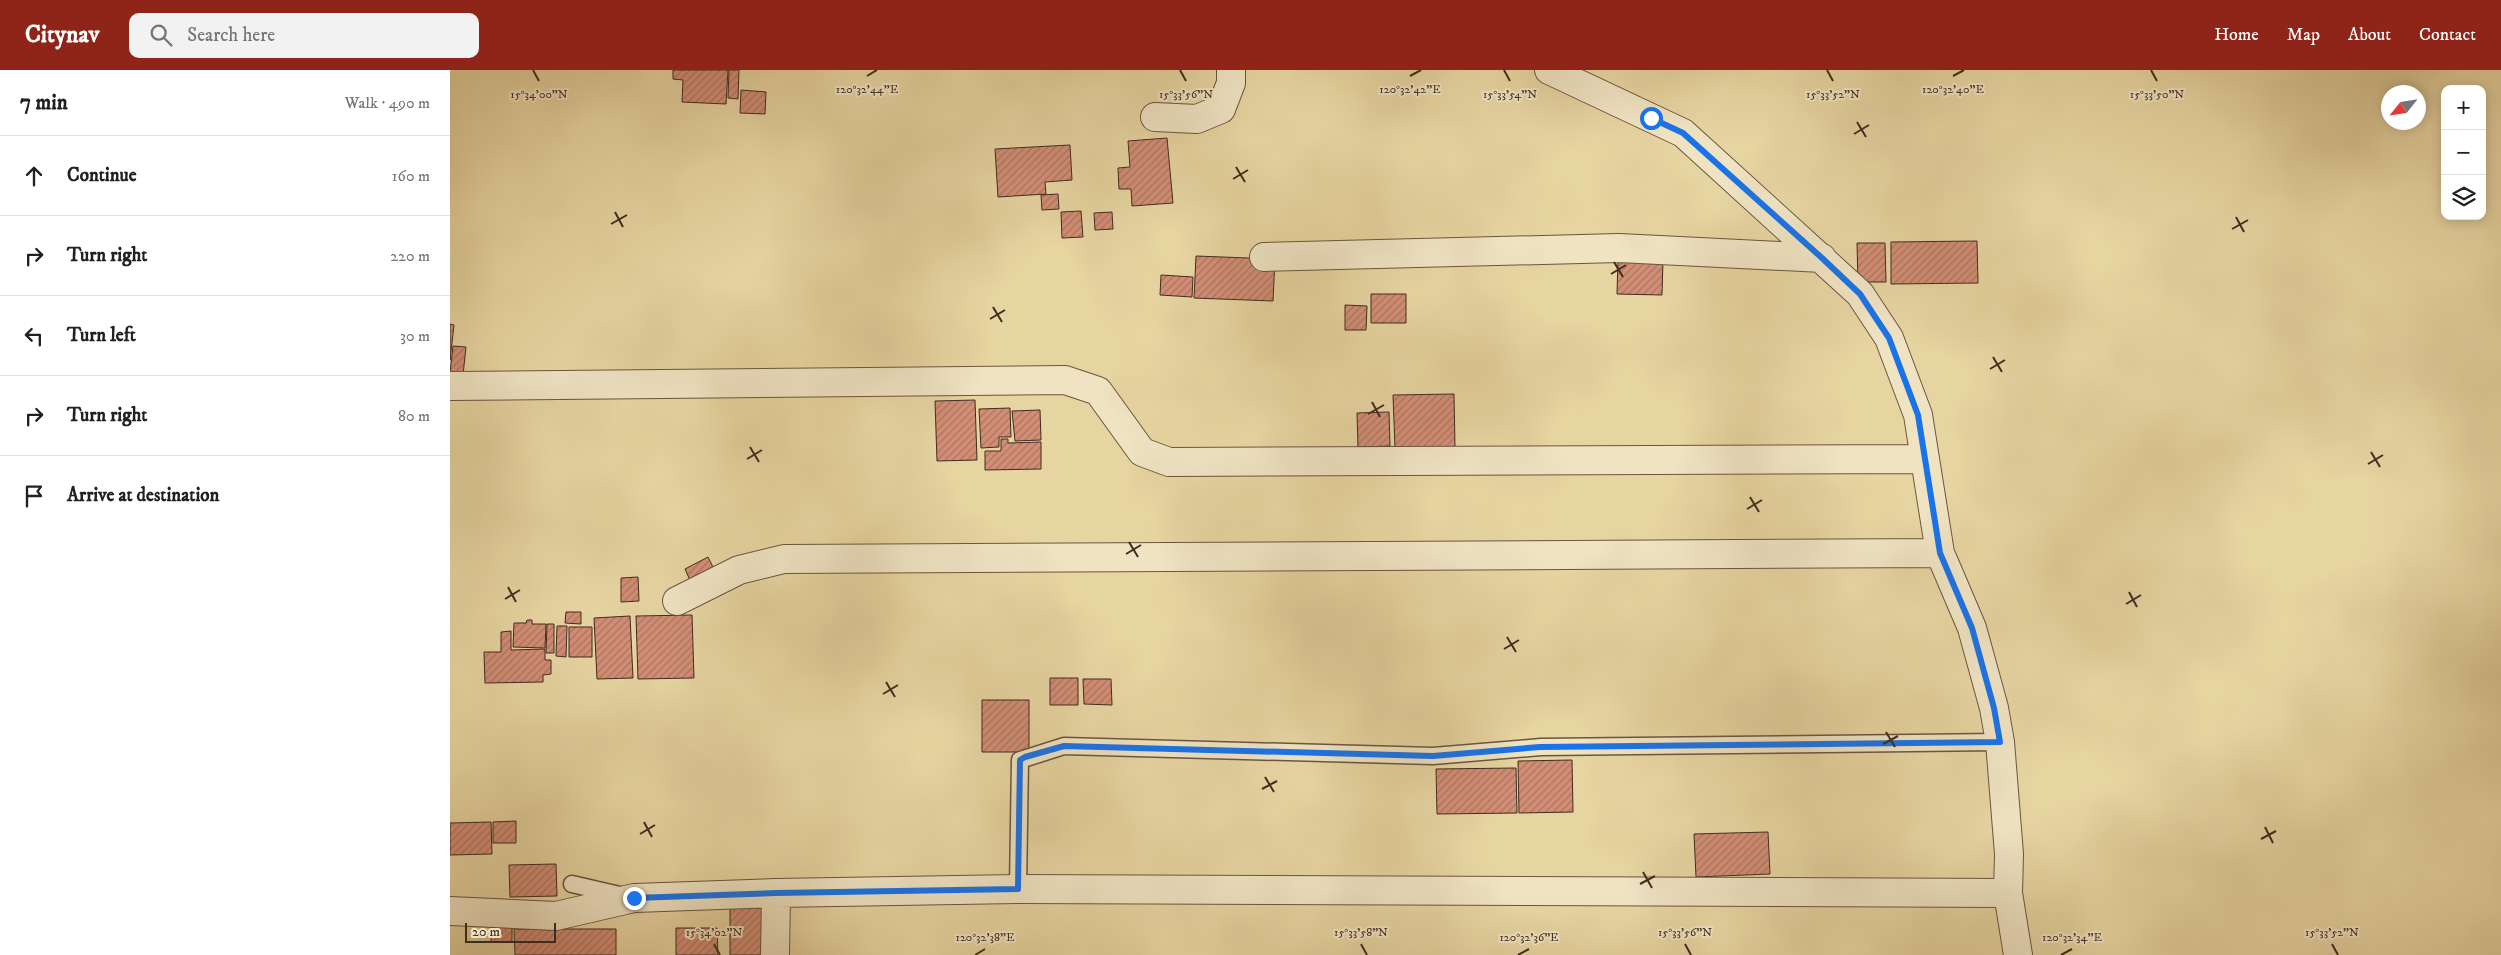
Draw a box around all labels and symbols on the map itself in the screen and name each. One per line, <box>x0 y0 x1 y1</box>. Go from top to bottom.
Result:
text: 120°32'44"E <box>836 82 899 97</box>
text: 120°32'42"E <box>1379 82 1441 97</box>
text: 120°32'40"E <box>1922 82 1984 97</box>
north arrow <box>2381 85 2426 130</box>
text: 15°34'00"N <box>510 87 568 102</box>
text: 15°33'56"N <box>1159 87 1213 102</box>
text: 15°33'54"N <box>1483 87 1537 102</box>
text: 15°33'52"N <box>1806 87 1860 102</box>
text: 15°33'50"N <box>2130 87 2184 102</box>
route start <box>1640 107 1663 130</box>
route end <box>623 887 646 910</box>
scale bar <box>465 920 556 943</box>
text: 15°34'02"N <box>686 925 743 940</box>
text: 15°33'58"N <box>1334 925 1388 940</box>
text: 15°33'56"N <box>1658 925 1712 940</box>
text: 15°33'52"N <box>2305 925 2359 940</box>
text: 120°32'38"E <box>956 930 1015 945</box>
text: 120°32'36"E <box>1499 930 1559 945</box>
text: 120°32'34"E <box>2042 930 2102 945</box>

